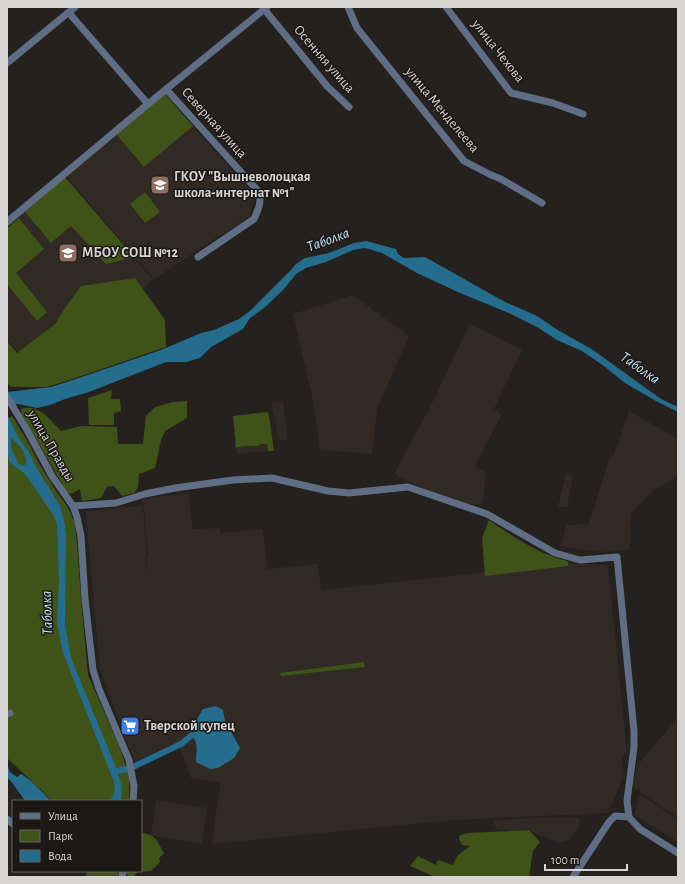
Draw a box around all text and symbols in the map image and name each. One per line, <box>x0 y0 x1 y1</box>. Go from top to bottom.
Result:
street label: улица Чехова <box>469 16 527 86</box>
street label: Осенняя улица <box>291 22 357 96</box>
street label: улица Менделеева <box>402 64 482 156</box>
street label: Северная улица <box>179 85 250 162</box>
place label: ГКОУ "Вышневолоцкая школа-интернат №1" <box>174 170 311 200</box>
school or university icon: ГКОУ "Вышневолоцкая школа-интернат №1" <box>149 174 171 196</box>
water label: Таболка <box>305 225 351 255</box>
school or university icon: МБОУ СОШ №12 <box>57 242 79 264</box>
place label: МБОУ СОШ №12 <box>82 246 179 260</box>
water label: Таболка <box>618 349 662 387</box>
street label: улица Правды <box>24 407 77 484</box>
water label: Таболка <box>39 591 55 635</box>
supermarket icon: Тверской купец <box>119 715 141 737</box>
place label: Тверской купец <box>144 719 235 733</box>
legend <box>12 800 142 872</box>
text: Улица <box>48 810 78 822</box>
text: Парк <box>48 830 73 842</box>
scale bar <box>545 846 627 872</box>
text: Вода <box>48 850 72 862</box>
text: 100 m <box>551 854 579 866</box>

